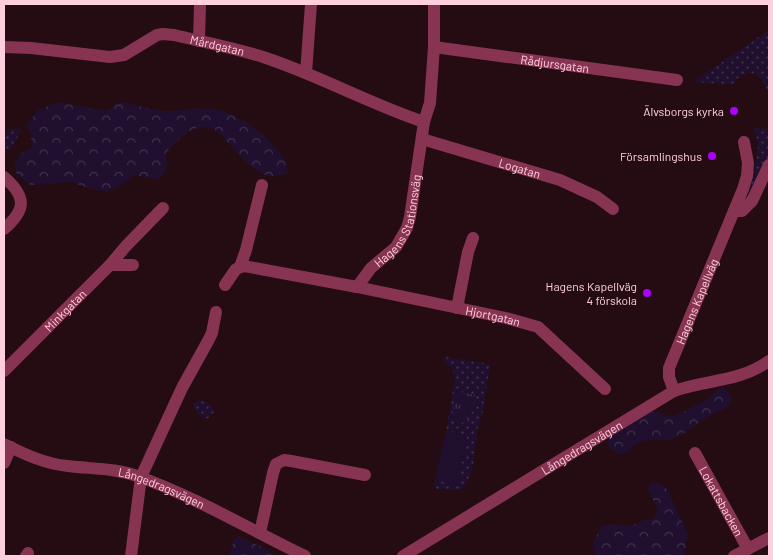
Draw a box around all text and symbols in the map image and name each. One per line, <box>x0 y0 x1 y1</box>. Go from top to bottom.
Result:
street label: Mårdgatan <box>189 32 246 58</box>
street label: Rådjursgatan <box>520 52 590 75</box>
place label: Älvsborgs kyrka <box>643 104 724 118</box>
marker: Älvsborgs kyrka <box>728 105 740 117</box>
place label: Församlingshus <box>620 149 702 163</box>
marker: Församlingshus <box>706 150 718 162</box>
street label: Logatan <box>497 155 542 181</box>
street label: Hagens Stationsväg <box>371 173 423 269</box>
street label: Hagens Kapellväg <box>673 256 721 346</box>
place label: Hagens Kapellväg 4 förskola <box>546 279 637 307</box>
street label: Minkgatan <box>41 286 89 334</box>
marker: Hagens Kapellväg 4 förskola <box>641 287 653 299</box>
street label: Hjortgatan <box>464 303 522 329</box>
street label: Långedragsvägen <box>539 417 624 477</box>
street label: Långedragsvägen <box>117 464 207 511</box>
street label: Lokattsbacken <box>697 464 746 538</box>

